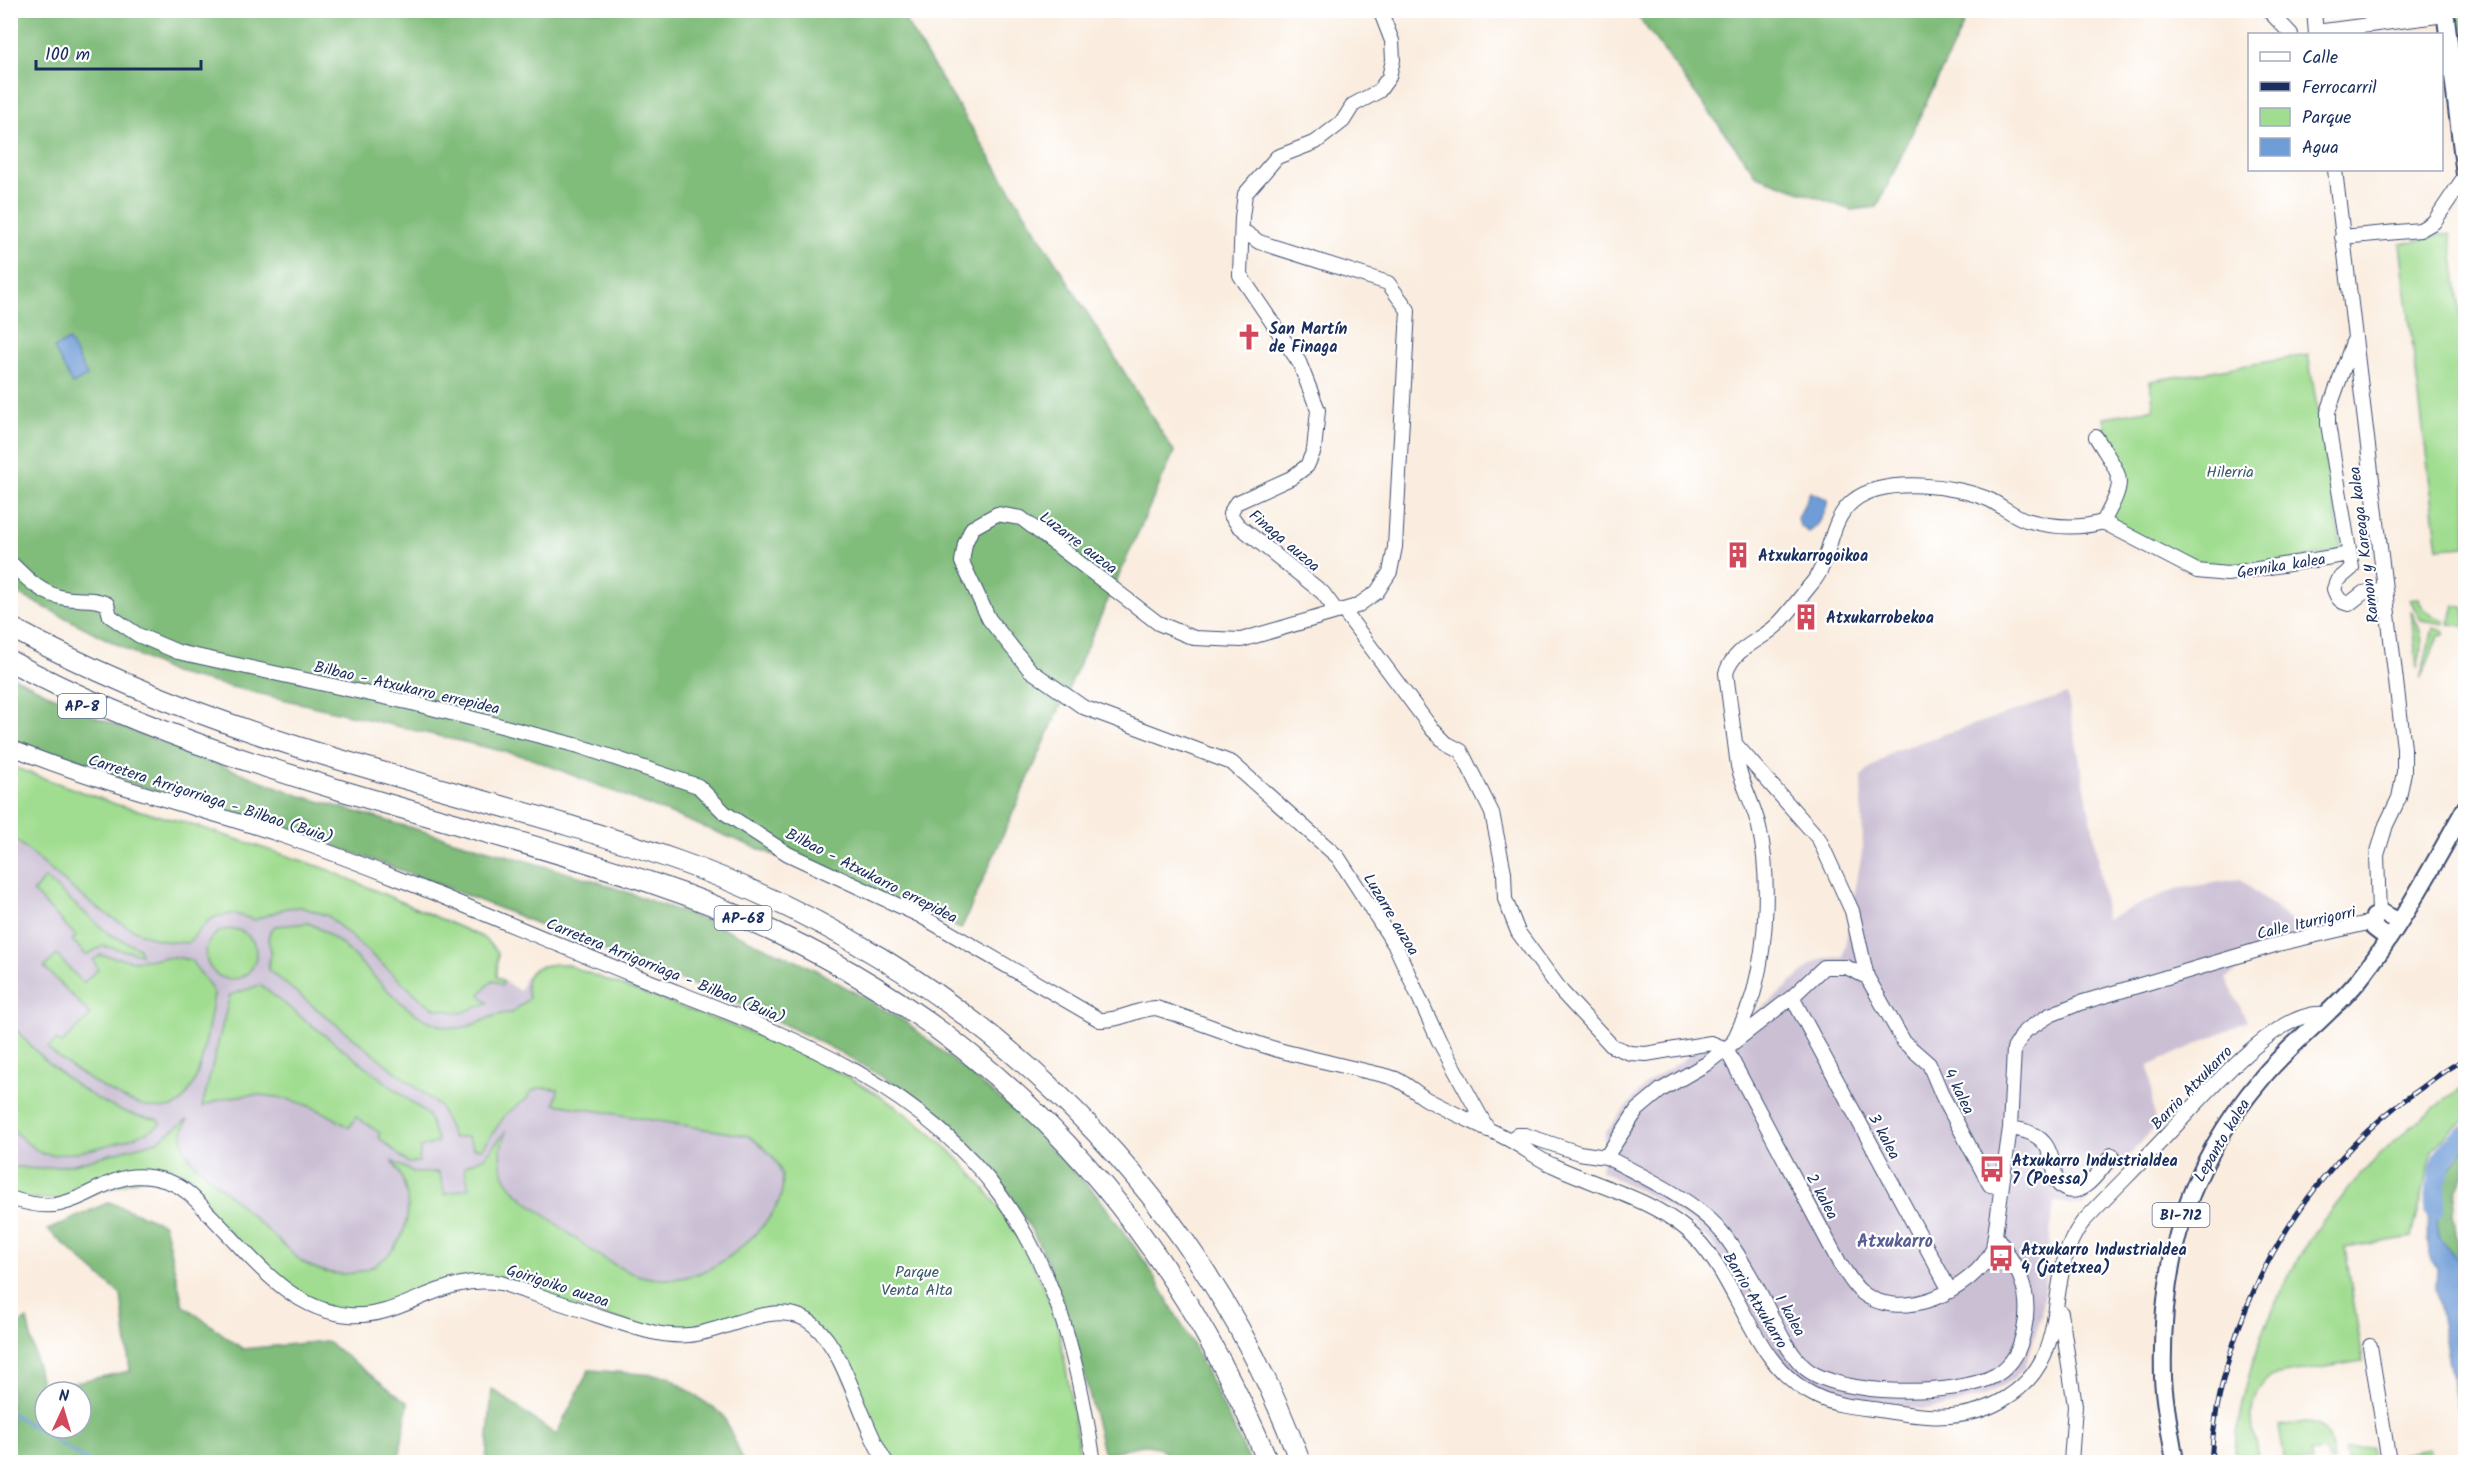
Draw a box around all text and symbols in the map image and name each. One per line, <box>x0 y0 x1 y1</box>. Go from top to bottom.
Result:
scale bar <box>36 33 201 71</box>
legend <box>2248 33 2443 171</box>
text: 100 m <box>45 41 90 70</box>
text: Calle <box>2302 44 2338 73</box>
text: Ferrocarril <box>2302 74 2377 103</box>
text: Parque <box>2302 104 2351 133</box>
text: Agua <box>2302 134 2339 163</box>
place label: San Martín de Finaga <box>1269 317 1347 360</box>
church icon: San Martín de Finaga <box>1234 322 1264 352</box>
park label: Hilerria <box>2206 460 2254 485</box>
street label: Ramon y Kareaga kalea <box>2342 465 2387 625</box>
street label: Finaga auzoa <box>1243 504 1325 579</box>
street label: Luzarre auzoa <box>1034 505 1122 581</box>
building icon: Atxukarrogoikoa <box>1723 540 1753 570</box>
place label: Atxukarrogoikoa <box>1758 544 1868 569</box>
street label: Gernika kalea <box>2235 547 2327 586</box>
building icon: Atxukarrobekoa <box>1791 602 1821 632</box>
place label: Atxukarrobekoa <box>1826 606 1934 631</box>
street label: Bilbao - Atxukarro errepidea <box>311 655 502 722</box>
road number: AP-8 <box>58 694 106 718</box>
street label: Carretera Arrigorriaga - Bilbao (Buia) <box>85 748 336 851</box>
street label: Bilbao - Atxukarro errepidea <box>781 822 962 931</box>
street label: Luzarre auzoa <box>1356 869 1425 961</box>
street label: Calle Iturrigorri <box>2254 900 2360 947</box>
road number: AP-68 <box>714 906 771 930</box>
street label: Carretera Arrigorriaga - Bilbao (Buia) <box>542 912 789 1031</box>
street label: Barrio Atxukarro <box>2145 1040 2239 1136</box>
street label: 4 kalea <box>1937 1064 1981 1119</box>
street label: Lepanto kalea <box>2188 1094 2257 1187</box>
street label: 3 kalea <box>1861 1109 1906 1164</box>
place label: Atxukarro Industrialdea 7 (Poessa) <box>2012 1149 2178 1192</box>
bus stop icon: Atxukarro Industrialdea 7 (Poessa) <box>1977 1154 2007 1184</box>
street label: 2 kalea <box>1799 1169 1844 1224</box>
road number: BI-712 <box>2152 1203 2210 1227</box>
district label: Atxukarro <box>1857 1228 1933 1257</box>
place label: Atxukarro Industrialdea 4 (jatetxea) <box>2021 1238 2187 1281</box>
bus stop icon: Atxukarro Industrialdea 4 (jatetxea) <box>1986 1243 2016 1273</box>
street label: Barrio Atxukarro <box>1716 1248 1794 1354</box>
street label: Goirigoiko auzoa <box>503 1258 612 1315</box>
park label: Parque Venta Alta <box>881 1260 953 1303</box>
street label: 1 kalea <box>1768 1290 1812 1342</box>
north arrow <box>33 1380 93 1440</box>
text: N <box>58 1384 70 1409</box>

